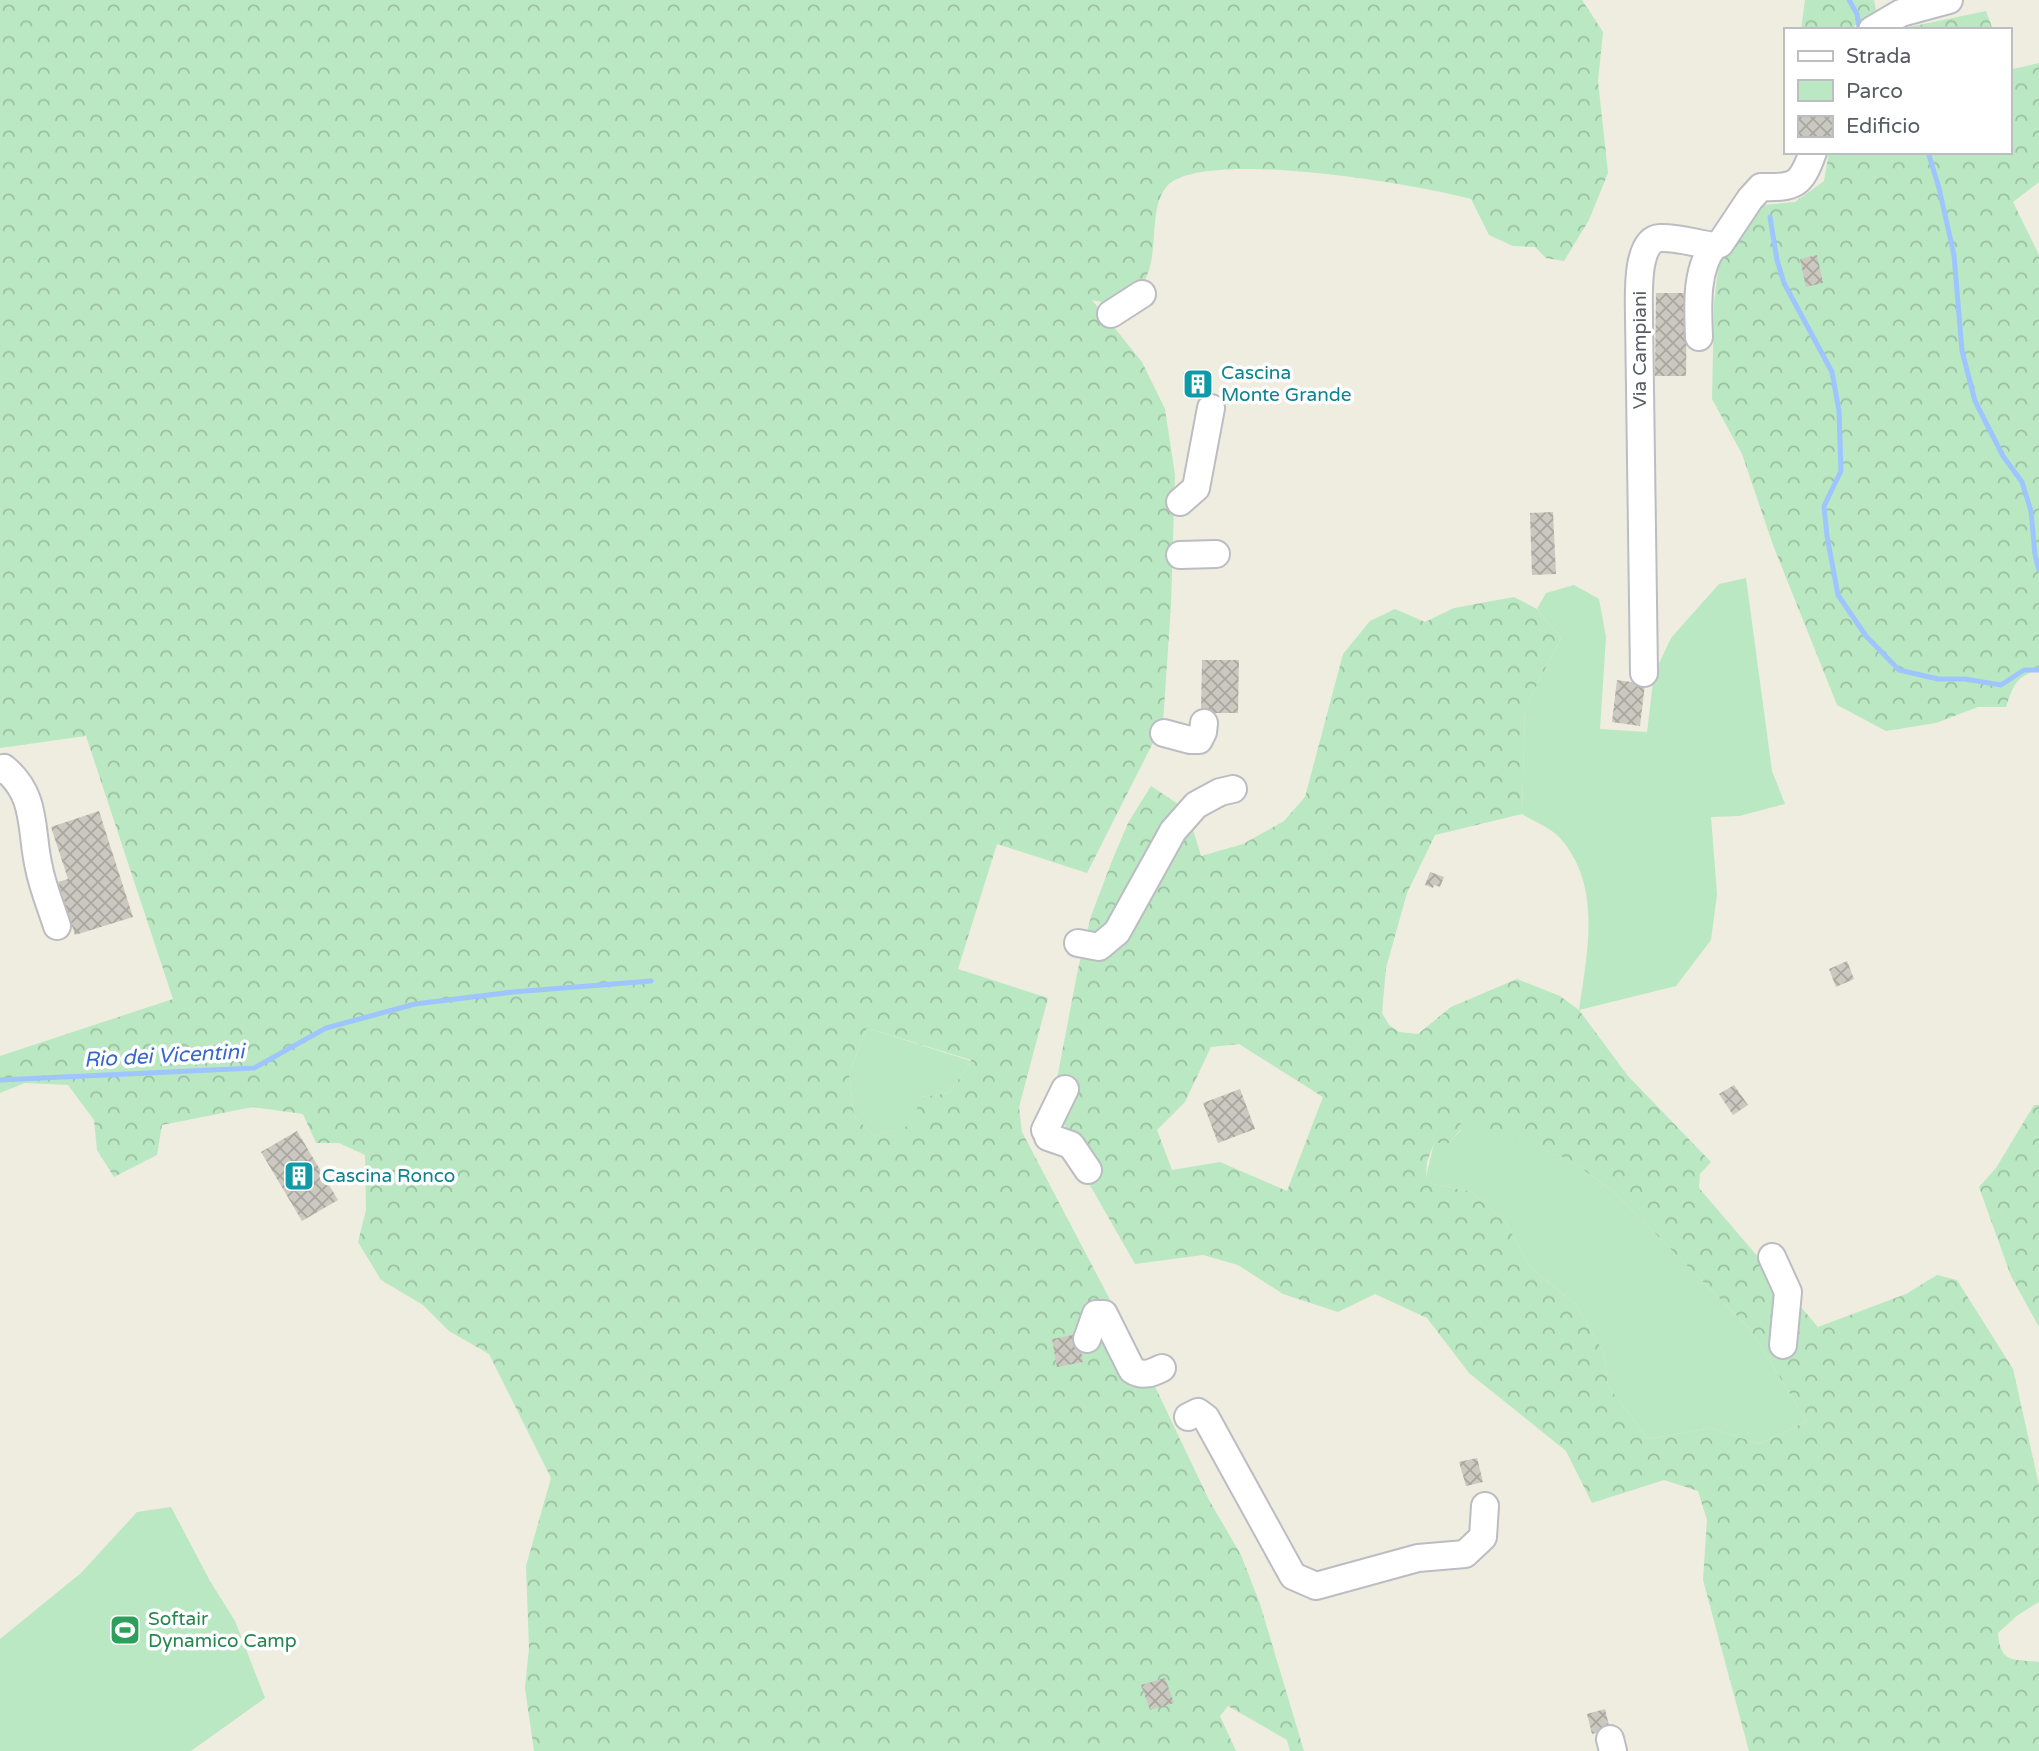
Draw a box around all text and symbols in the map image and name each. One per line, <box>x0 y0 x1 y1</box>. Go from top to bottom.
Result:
legend <box>1784 28 2011 154</box>
text: Strada <box>1846 44 1911 69</box>
text: Parco <box>1846 79 1903 104</box>
text: Edificio <box>1846 114 1920 139</box>
street label: Via Campiani <box>1629 291 1651 409</box>
place label: Cascina Monte Grande <box>1221 362 1351 406</box>
building icon: Cascina Monte Grande <box>1181 367 1215 401</box>
water label: Rio dei Vicentini <box>83 1039 248 1073</box>
building icon: Cascina Ronco <box>282 1159 316 1193</box>
place label: Cascina Ronco <box>322 1165 455 1187</box>
place label: Softair Dynamico Camp <box>148 1608 297 1652</box>
sports icon: Softair Dynamico Camp <box>108 1613 142 1647</box>

